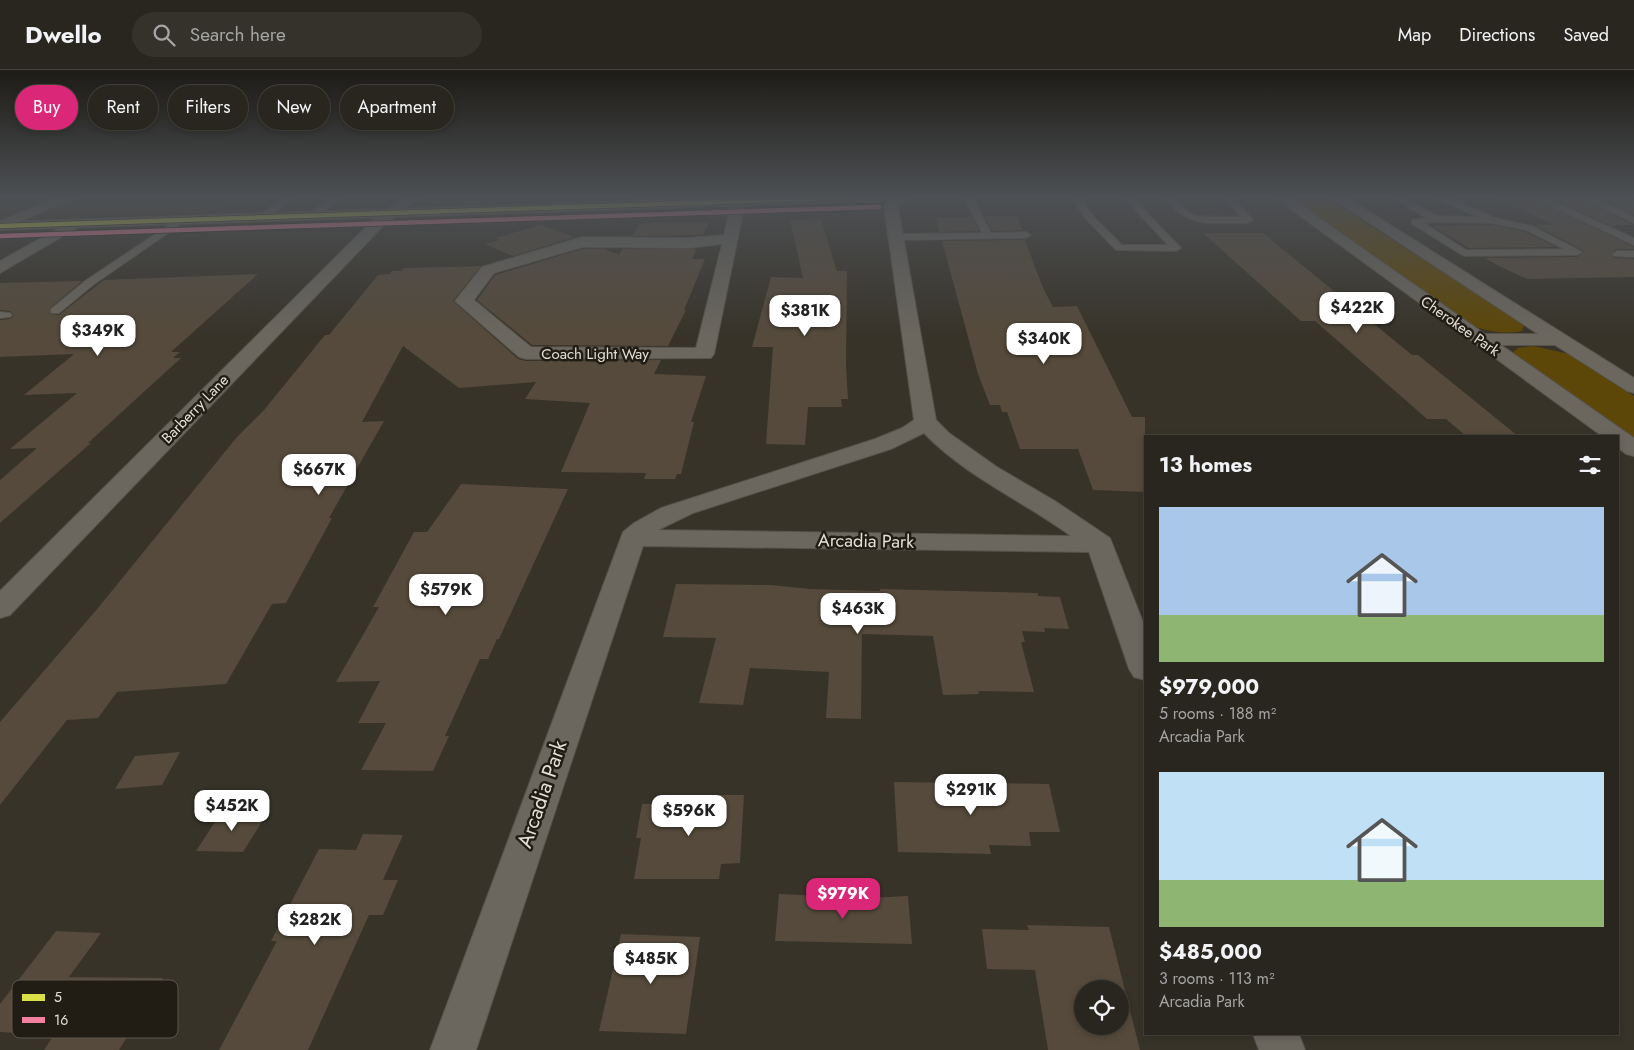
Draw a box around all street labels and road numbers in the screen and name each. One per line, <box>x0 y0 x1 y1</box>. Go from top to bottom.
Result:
street label: Cherokee Park <box>1416 291 1504 362</box>
street label: Coach Light Way <box>541 343 649 365</box>
street label: Barberry Lane <box>156 369 234 448</box>
street label: Arcadia Park <box>818 527 914 555</box>
street label: Arcadia Park <box>510 735 575 852</box>

